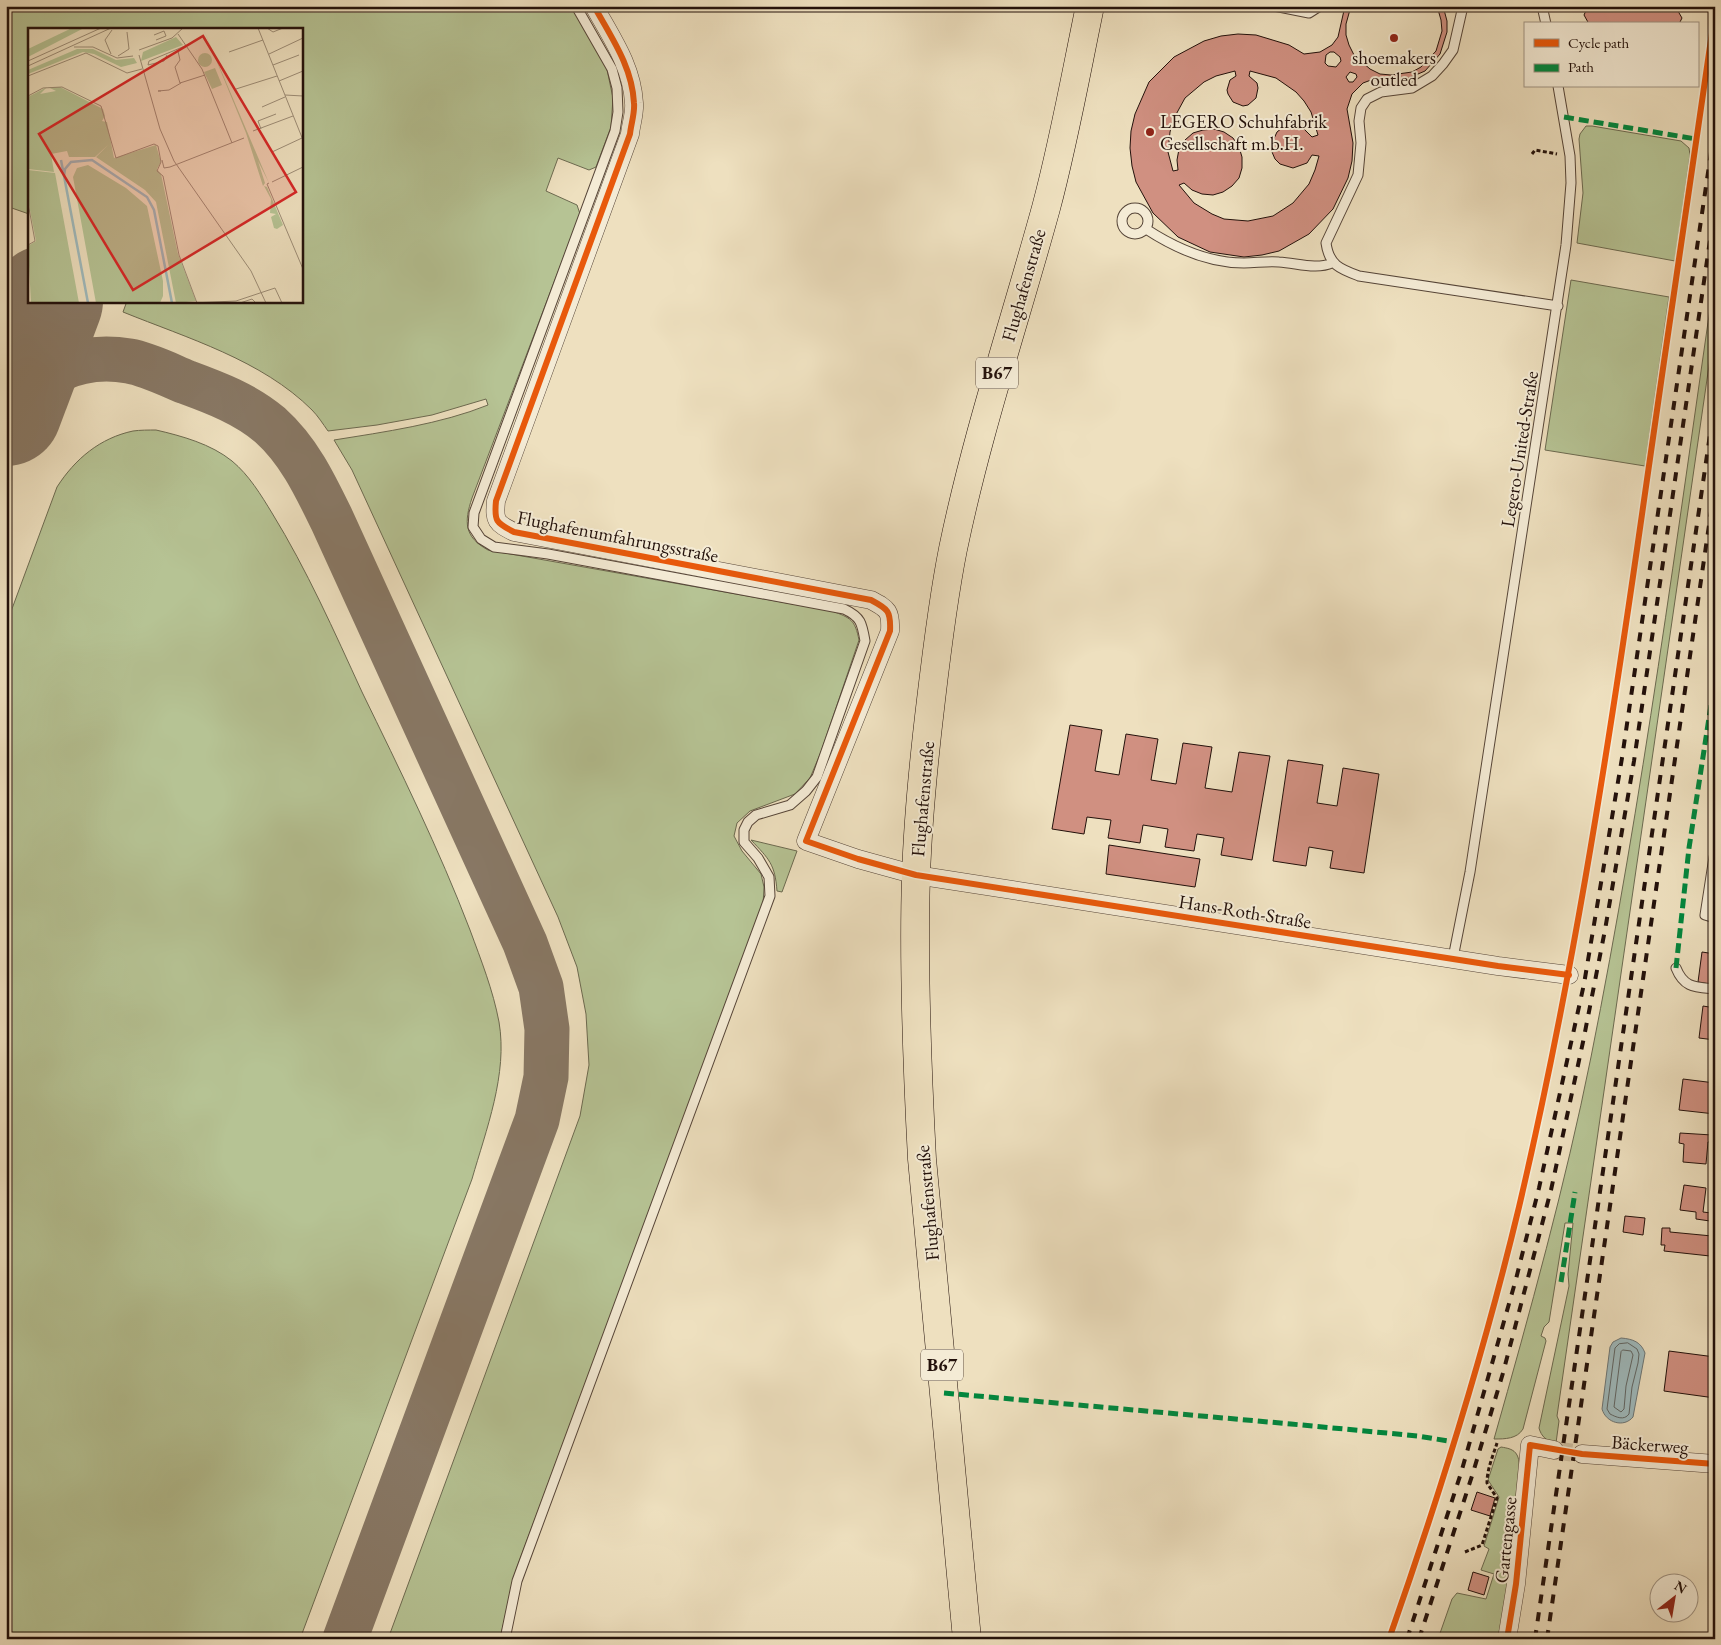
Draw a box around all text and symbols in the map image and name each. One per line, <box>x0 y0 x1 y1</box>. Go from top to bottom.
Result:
legend <box>1524 22 1698 88</box>
inset map <box>28 28 302 302</box>
marker: shoemakers outled <box>1388 32 1400 44</box>
text: Cycle path <box>1568 33 1630 52</box>
place label: shoemakers outled <box>1352 45 1436 92</box>
text: Path <box>1568 57 1594 76</box>
place label: LEGERO Schuhfabrik Gesellschaft m.b.H. <box>1160 109 1328 156</box>
marker: LEGERO Schuhfabrik Gesellschaft m.b.H. <box>1144 126 1156 138</box>
street label: Flughafenstraße <box>995 226 1051 344</box>
road number: B67 <box>976 358 1018 388</box>
street label: Legero-United-Straße <box>1495 369 1544 529</box>
street label: Flughafenumfahrungsstraße <box>515 505 721 568</box>
street label: Flughafenstraße <box>905 740 940 858</box>
street label: Hans-Roth-Straße <box>1177 889 1313 934</box>
street label: Flughafenstraße <box>910 1144 945 1262</box>
road number: B67 <box>921 1350 963 1380</box>
street label: Bäckerweg <box>1611 1429 1690 1460</box>
street label: Gartengasse <box>1489 1496 1522 1584</box>
north arrow <box>1648 1572 1698 1622</box>
text: N <box>1671 1576 1691 1598</box>

